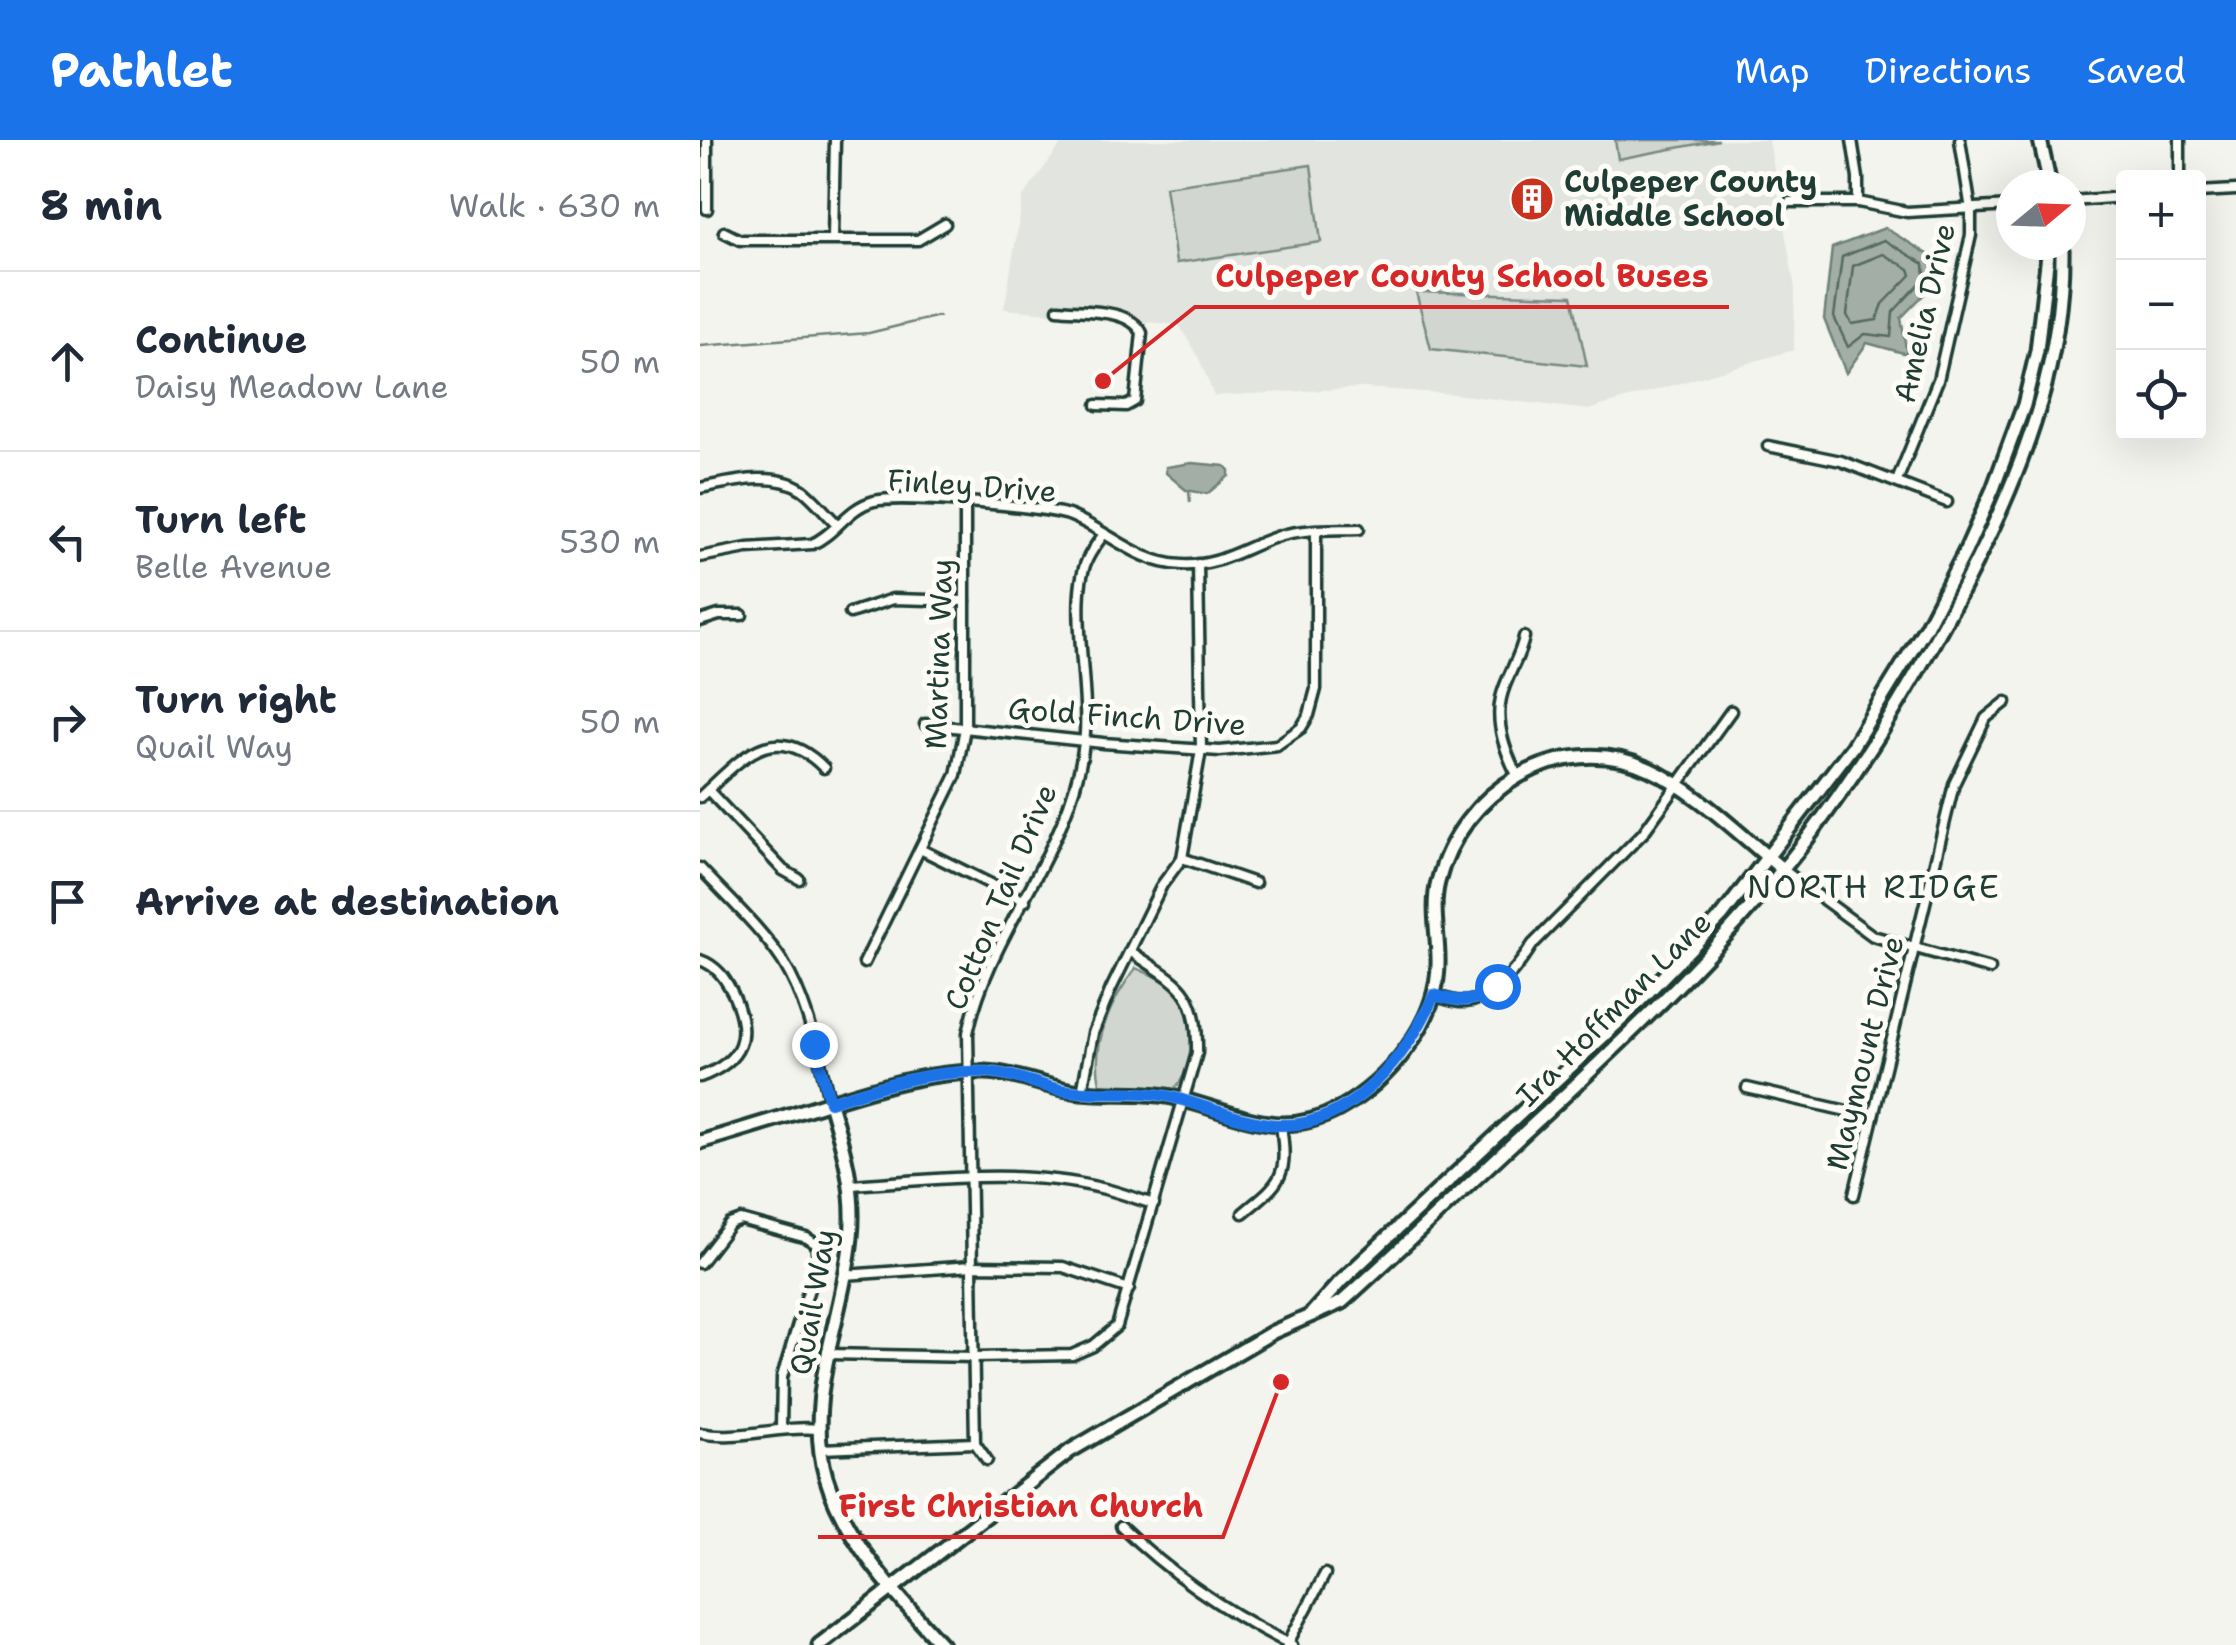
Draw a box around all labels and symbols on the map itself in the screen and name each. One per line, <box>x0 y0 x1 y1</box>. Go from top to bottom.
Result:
place label: Culpeper County Middle School <box>1564 161 1817 236</box>
north arrow <box>1996 170 2086 260</box>
building icon: Culpeper County Middle School <box>1509 176 1555 222</box>
street label: Amelia Drive <box>1884 219 1965 407</box>
callout: Culpeper County School Buses <box>1195 245 1729 307</box>
text: Culpeper County School Buses <box>1215 254 1709 297</box>
street label: Finley Drive <box>886 459 1058 512</box>
street label: Martina Way <box>915 558 962 750</box>
street label: Gold Finch Drive <box>1007 688 1248 745</box>
street label: Cotton Tail Drive <box>934 778 1067 1016</box>
district label: NORTH RIDGE <box>1747 865 2001 908</box>
street label: Ira Hoffman Lane <box>1507 902 1720 1115</box>
street label: Maymount Drive <box>1816 931 1913 1174</box>
route start <box>1475 964 1521 1010</box>
route end <box>792 1022 838 1068</box>
street label: Quail Way <box>779 1226 846 1378</box>
callout: First Christian Church <box>818 1475 1223 1537</box>
text: First Christian Church <box>839 1484 1204 1527</box>

